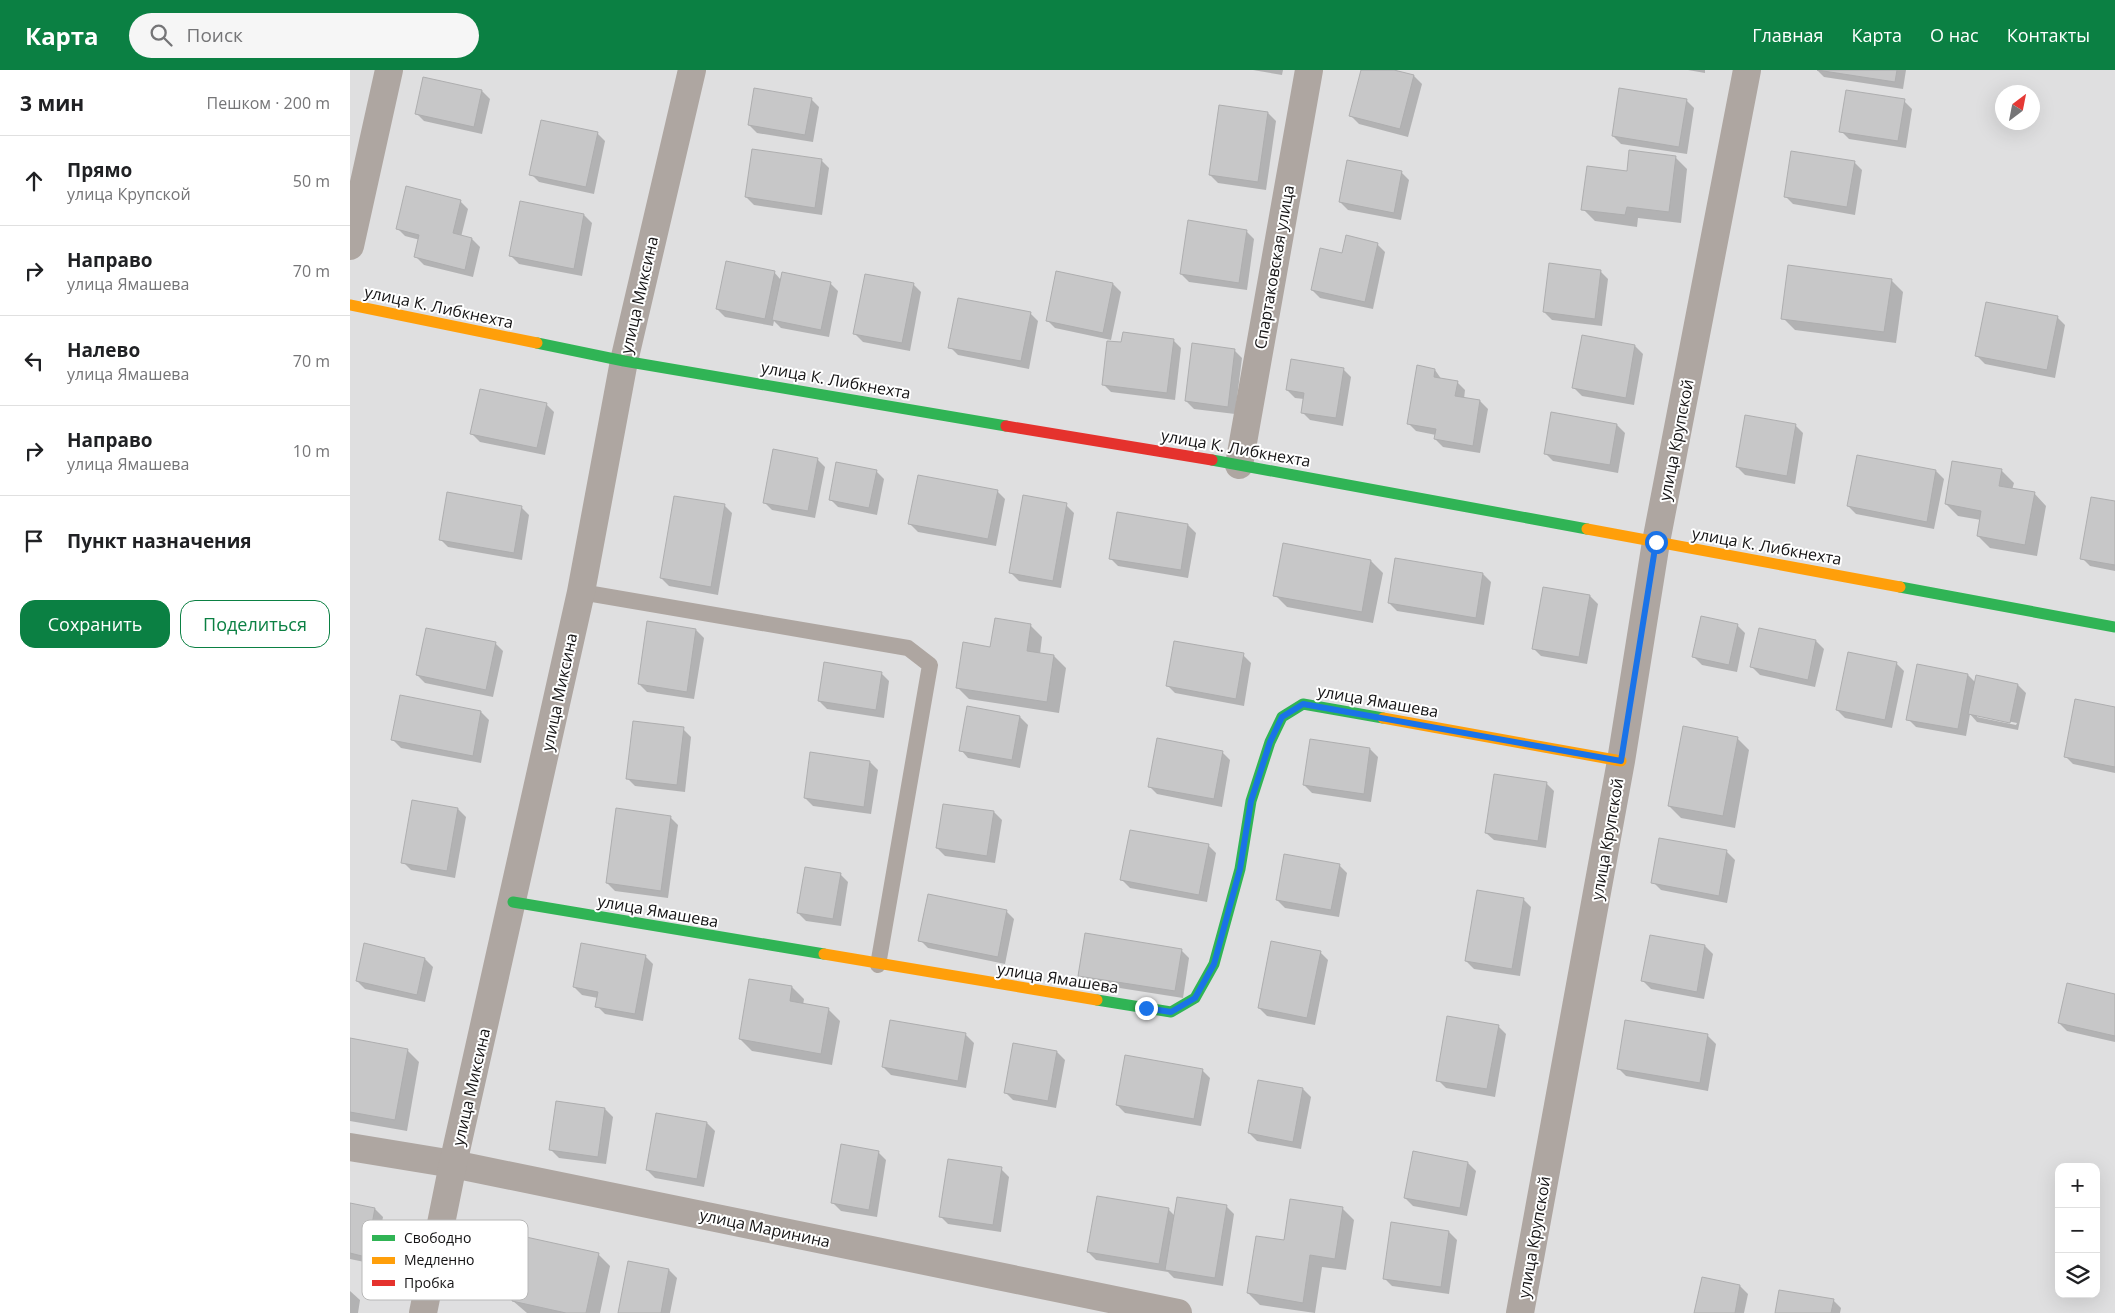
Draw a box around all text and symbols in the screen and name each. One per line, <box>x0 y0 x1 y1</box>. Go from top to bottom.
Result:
search box <box>129 13 479 58</box>
text: Карта <box>25 19 99 52</box>
icon: search <box>147 21 175 49</box>
text: Поиск <box>187 22 243 48</box>
text: Главная <box>1752 23 1824 47</box>
text: Карта <box>1852 23 1902 47</box>
text: О нас <box>1930 23 1979 47</box>
text: Контакты <box>2007 23 2090 47</box>
north arrow <box>1995 85 2040 130</box>
text: 3 мин <box>20 89 84 117</box>
text: Пешком · 200 m <box>207 92 330 114</box>
text: Прямо <box>67 157 132 183</box>
icon: ahead <box>20 167 48 195</box>
text: 50 m <box>293 170 330 192</box>
text: улица Крупской <box>67 183 191 205</box>
street label: Спартаковская улица <box>1249 183 1299 351</box>
street label: улица Миксина <box>615 234 663 356</box>
text: Направо <box>67 247 153 273</box>
icon: right <box>20 257 48 285</box>
text: 70 m <box>293 260 330 282</box>
text: улица Ямашева <box>67 273 189 295</box>
street label: улица К. Либкнехта <box>363 280 515 334</box>
text: Налево <box>67 337 140 363</box>
icon: left <box>20 347 48 375</box>
text: 70 m <box>293 350 330 372</box>
street label: улица К. Либкнехта <box>759 356 913 404</box>
text: улица Ямашева <box>67 363 189 385</box>
street label: улица Крупской <box>1653 377 1699 503</box>
street label: улица К. Либкнехта <box>1159 424 1313 472</box>
text: Направо <box>67 427 153 453</box>
icon: right <box>20 437 48 465</box>
text: 10 m <box>293 440 330 462</box>
text: улица Ямашева <box>67 453 189 475</box>
street label: улица К. Либкнехта <box>1690 522 1844 570</box>
icon: arrive <box>20 527 48 555</box>
text: Пункт назначения <box>67 528 252 554</box>
route start <box>1645 531 1668 554</box>
button: Сохранить <box>20 600 170 648</box>
button: Поделиться <box>180 600 330 648</box>
street label: улица Миксина <box>536 631 582 753</box>
street label: улица Ямашева <box>1316 680 1440 722</box>
street label: улица Крупской <box>1585 776 1629 902</box>
street label: улица Ямашева <box>596 890 720 932</box>
street label: улица Ямашева <box>996 958 1120 998</box>
route end <box>1135 997 1158 1020</box>
street label: улица Миксина <box>447 1026 495 1148</box>
map controls <box>2055 1163 2100 1298</box>
button: + <box>2055 1163 2100 1208</box>
street label: улица Крупской <box>1512 1174 1556 1300</box>
street label: улица Маринина <box>698 1203 832 1253</box>
button: − <box>2055 1208 2100 1253</box>
legend <box>362 1220 528 1300</box>
text: Свободно <box>404 1228 471 1247</box>
text: Медленно <box>404 1250 475 1269</box>
button: layers <box>2055 1253 2100 1298</box>
text: Пробка <box>404 1273 455 1292</box>

